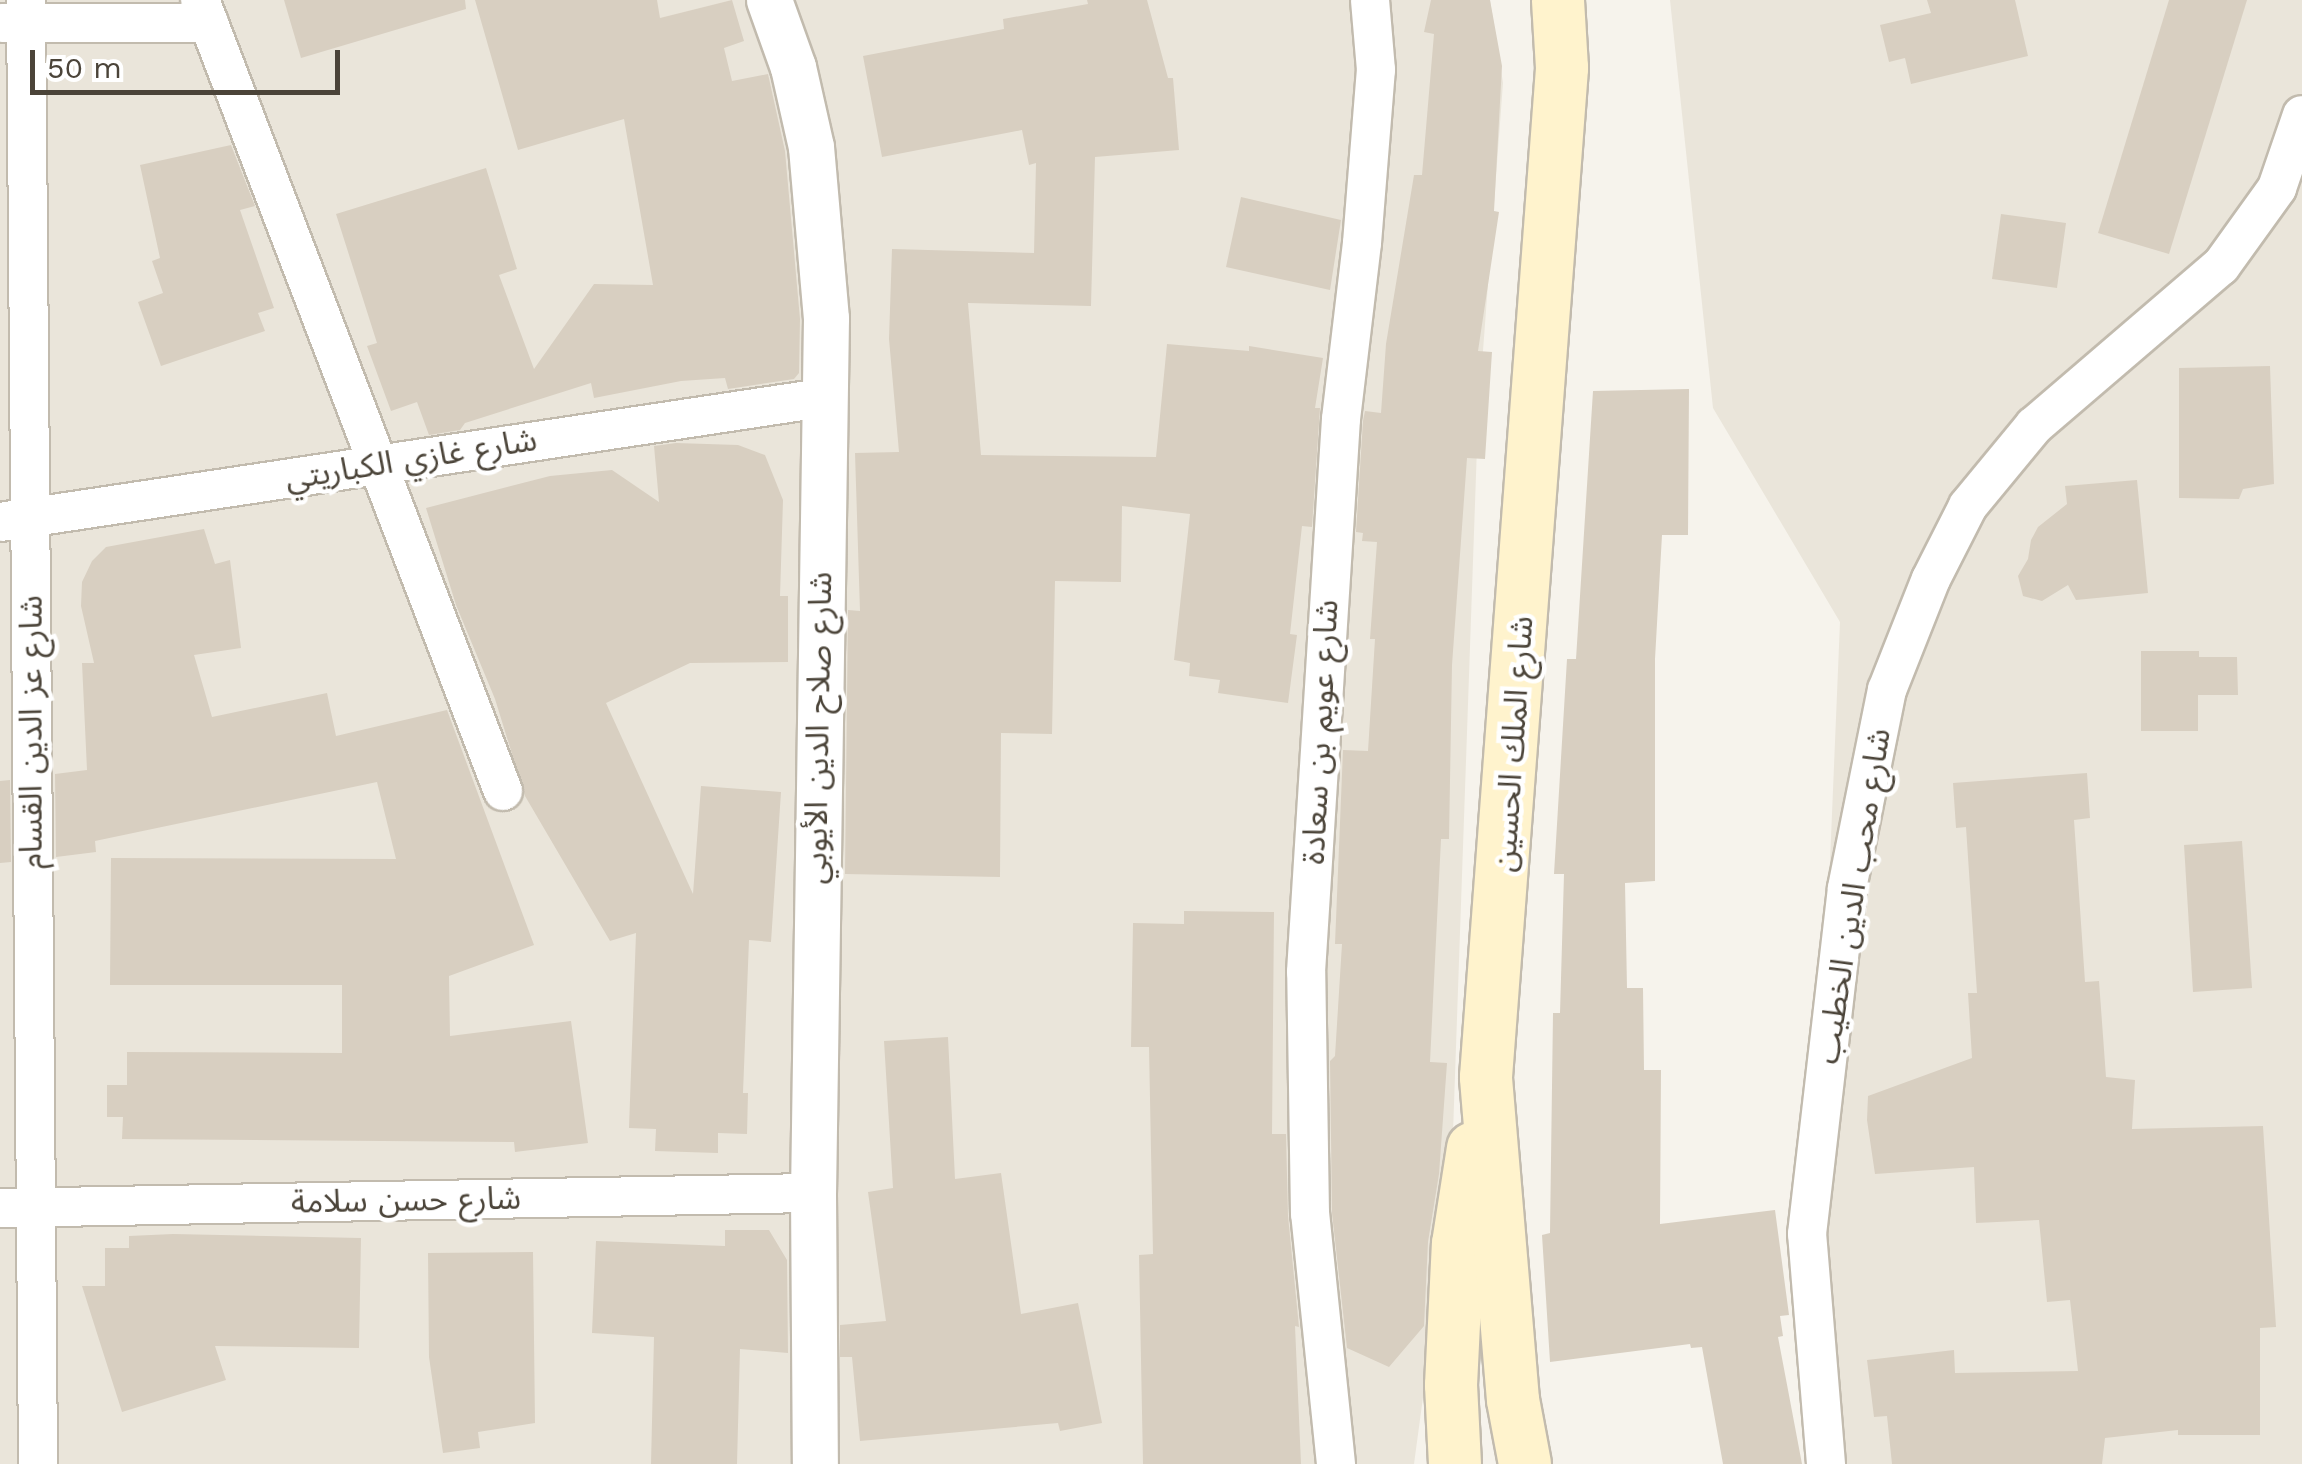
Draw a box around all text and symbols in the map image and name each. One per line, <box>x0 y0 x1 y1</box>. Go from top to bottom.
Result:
scale bar <box>35 30 345 92</box>
text: 50 m <box>47 50 122 85</box>
street label: شارع غازي الكباريتي <box>283 420 539 498</box>
street label: شارع صلاح الدين الأيوبي <box>796 571 840 885</box>
street label: شارع عز الدين القسام <box>12 595 50 869</box>
street label: شارع عويم بن سعادة <box>1294 599 1346 865</box>
street label: شارع الملك الحسين <box>1485 615 1541 873</box>
street label: شارع محب الدين الخطيب <box>1808 726 1898 1066</box>
street label: شارع حسن سلامة <box>291 1179 521 1221</box>

